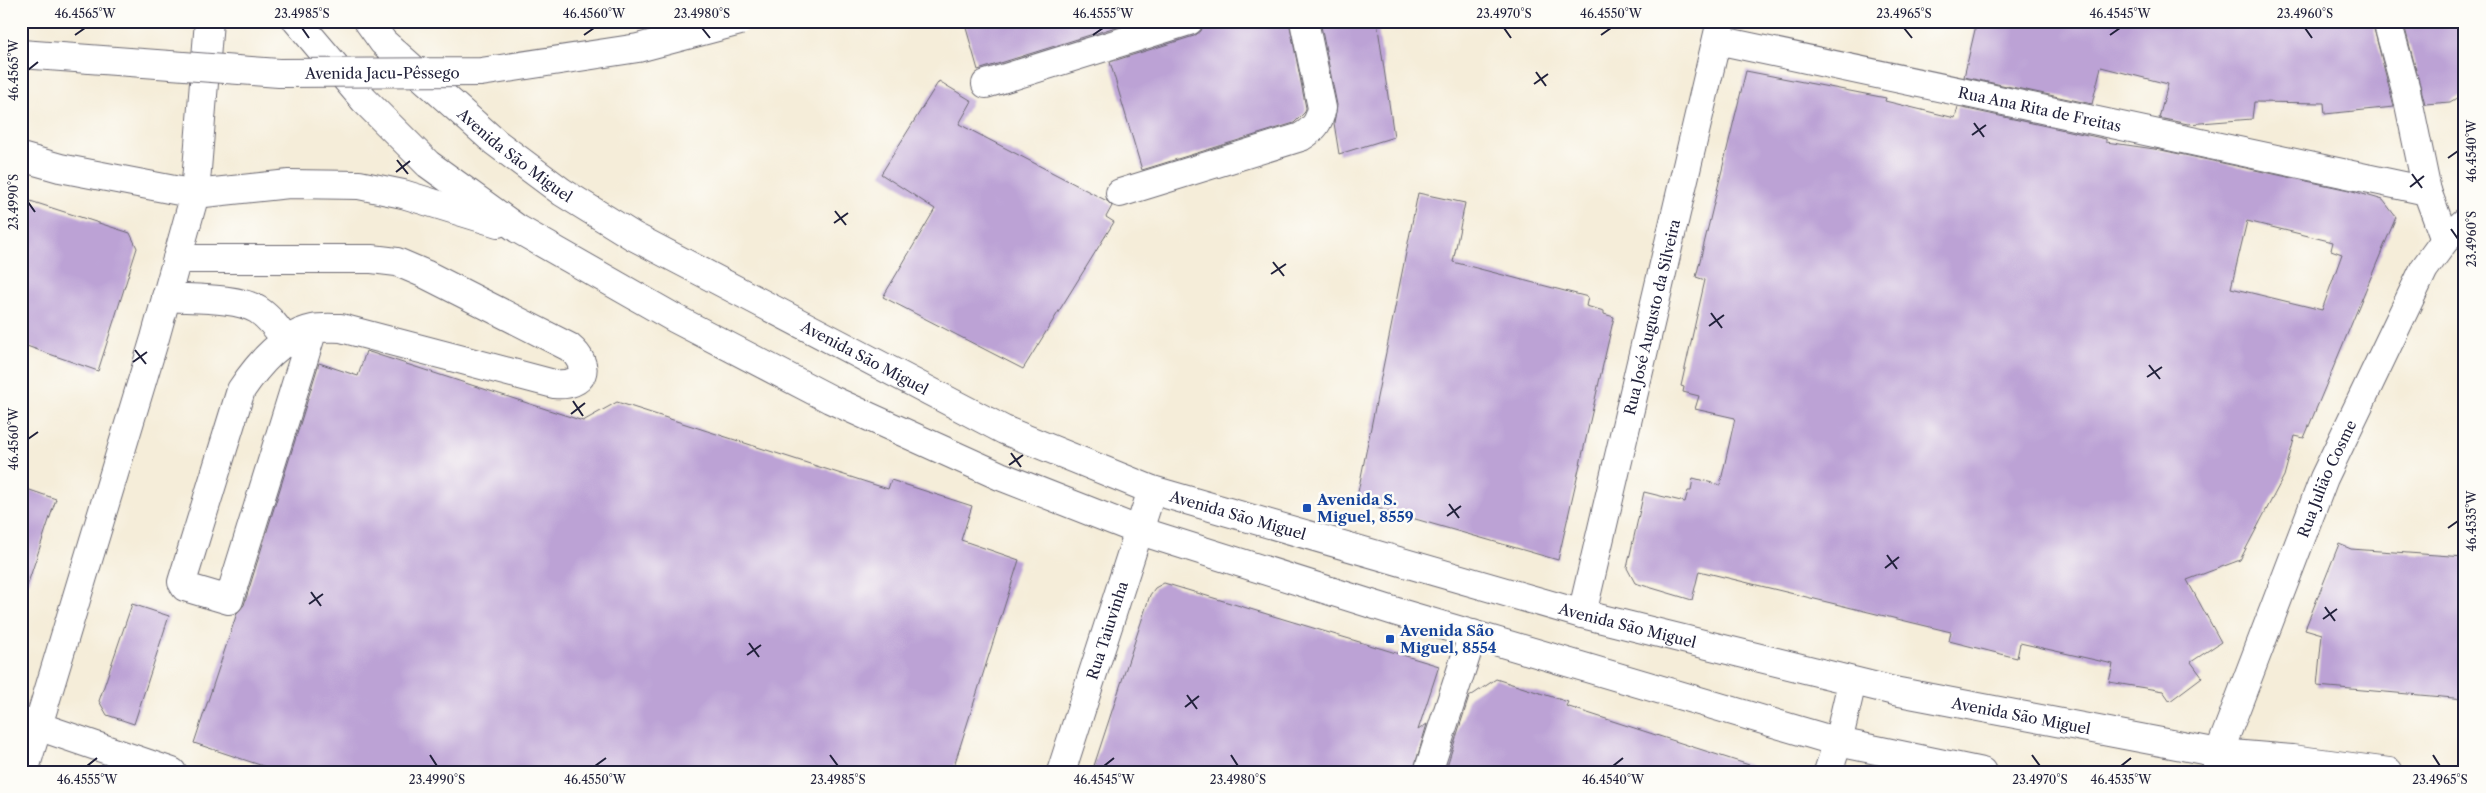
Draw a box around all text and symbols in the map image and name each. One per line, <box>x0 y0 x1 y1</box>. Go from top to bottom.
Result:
text: 46.4565°W <box>54 6 116 21</box>
text: 23.4985°S <box>274 6 330 21</box>
text: 46.4560°W <box>563 6 626 21</box>
text: 23.4980°S <box>674 6 730 21</box>
text: 46.4555°W <box>1073 6 1134 21</box>
text: 23.4970°S <box>1476 6 1532 21</box>
text: 46.4550°W <box>1580 6 1643 21</box>
text: 23.4965°S <box>1876 6 1932 21</box>
text: 46.4545°W <box>2089 6 2151 21</box>
text: 23.4960°S <box>2277 6 2333 21</box>
text: 46.4565°W <box>6 39 21 101</box>
street label: Avenida Jacu-Pêssego <box>304 63 460 82</box>
street label: Rua Ana Rita de Freitas <box>1956 82 2123 135</box>
street label: Avenida São Miguel <box>453 103 577 206</box>
text: 46.4540°W <box>2464 119 2479 182</box>
text: 23.4990°S <box>6 174 21 230</box>
text: 23.4960°S <box>2464 211 2479 267</box>
street label: Rua José Augusto da Silveira <box>1619 217 1684 417</box>
street label: Avenida São Miguel <box>797 316 932 399</box>
text: 46.4560°W <box>6 407 21 470</box>
street label: Rua Julião Cosme <box>2293 417 2360 540</box>
street label: Avenida São Miguel <box>1167 486 1309 544</box>
place label: Avenida S. Miguel, 8559 <box>1316 490 1414 526</box>
text: 46.4535°W <box>2464 490 2479 551</box>
marker: Avenida S. Miguel, 8559 <box>1301 502 1313 514</box>
street label: Rua Taiuvinha <box>1082 579 1132 682</box>
street label: Avenida São Miguel <box>1556 598 1699 652</box>
place label: Avenida São Miguel, 8554 <box>1399 621 1497 657</box>
marker: Avenida São Miguel, 8554 <box>1384 633 1396 645</box>
street label: Avenida São Miguel <box>1949 693 2093 738</box>
text: 46.4555°W <box>57 772 118 787</box>
text: 23.4990°S <box>409 772 465 787</box>
text: 46.4550°W <box>564 772 627 787</box>
text: 23.4985°S <box>810 772 866 787</box>
text: 46.4545°W <box>1073 772 1135 787</box>
text: 23.4980°S <box>1210 772 1266 787</box>
text: 46.4540°W <box>1582 772 1645 787</box>
text: 23.4970°S <box>2012 772 2068 787</box>
text: 46.4535°W <box>2091 772 2152 787</box>
text: 23.4965°S <box>2412 772 2468 787</box>

